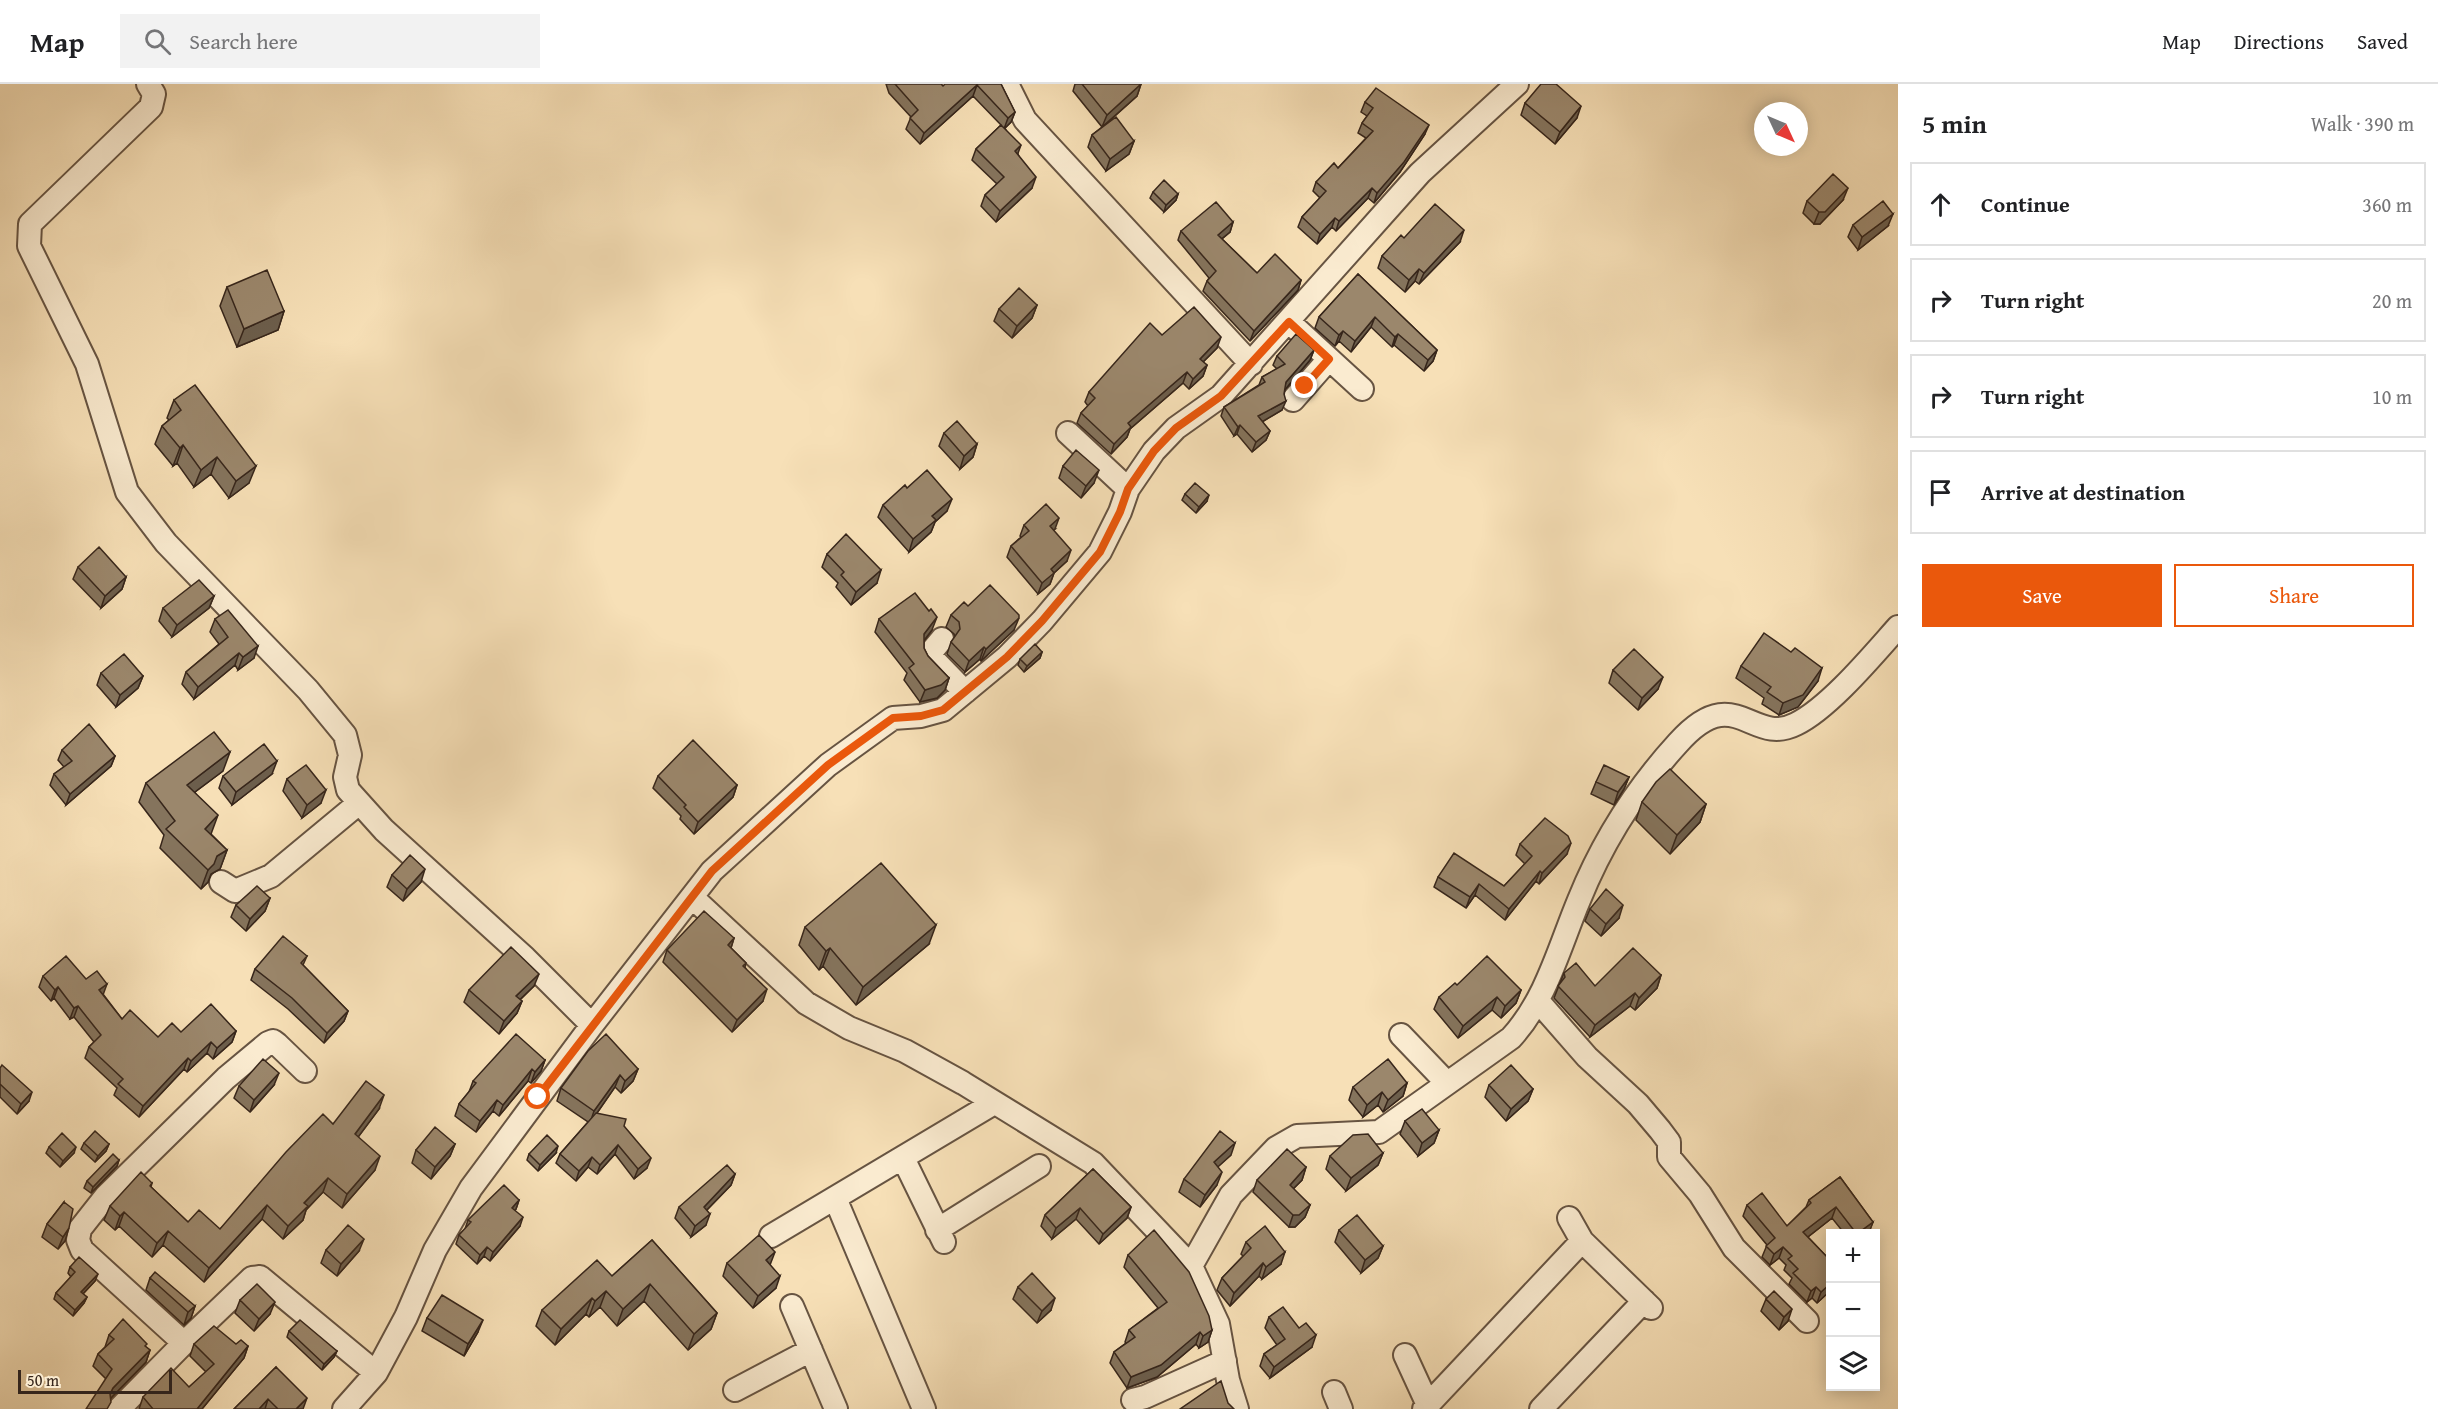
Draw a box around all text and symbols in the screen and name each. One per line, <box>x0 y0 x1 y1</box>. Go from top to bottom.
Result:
search box <box>120 14 540 68</box>
text: Map <box>30 21 84 62</box>
icon: search <box>141 25 174 58</box>
text: Search here <box>189 25 298 57</box>
text: Map <box>2162 26 2201 57</box>
text: Directions <box>2234 26 2324 57</box>
text: Saved <box>2357 26 2408 57</box>
north arrow <box>1754 102 1808 156</box>
text: 5 min <box>1922 104 1987 143</box>
text: Walk · 390 m <box>2311 109 2414 138</box>
icon: ahead <box>1924 188 1957 221</box>
text: Continue <box>1981 188 2070 220</box>
text: 360 m <box>2362 190 2412 219</box>
icon: right <box>1924 284 1957 317</box>
text: Turn right <box>1981 284 2084 316</box>
text: 20 m <box>2372 286 2412 315</box>
route end <box>1291 372 1317 398</box>
icon: right <box>1924 380 1957 413</box>
text: Turn right <box>1981 380 2084 412</box>
text: 10 m <box>2372 382 2412 411</box>
icon: arrive <box>1924 476 1957 509</box>
text: Arrive at destination <box>1981 476 2185 508</box>
button: Save <box>1922 564 2162 627</box>
button: Share <box>2174 564 2414 627</box>
route start <box>524 1083 550 1109</box>
map controls <box>1826 1229 1880 1391</box>
button: + <box>1826 1229 1880 1283</box>
button: − <box>1826 1283 1880 1337</box>
button: layers <box>1826 1337 1880 1391</box>
scale bar <box>18 1367 172 1394</box>
text: 50 m <box>27 1368 59 1392</box>

